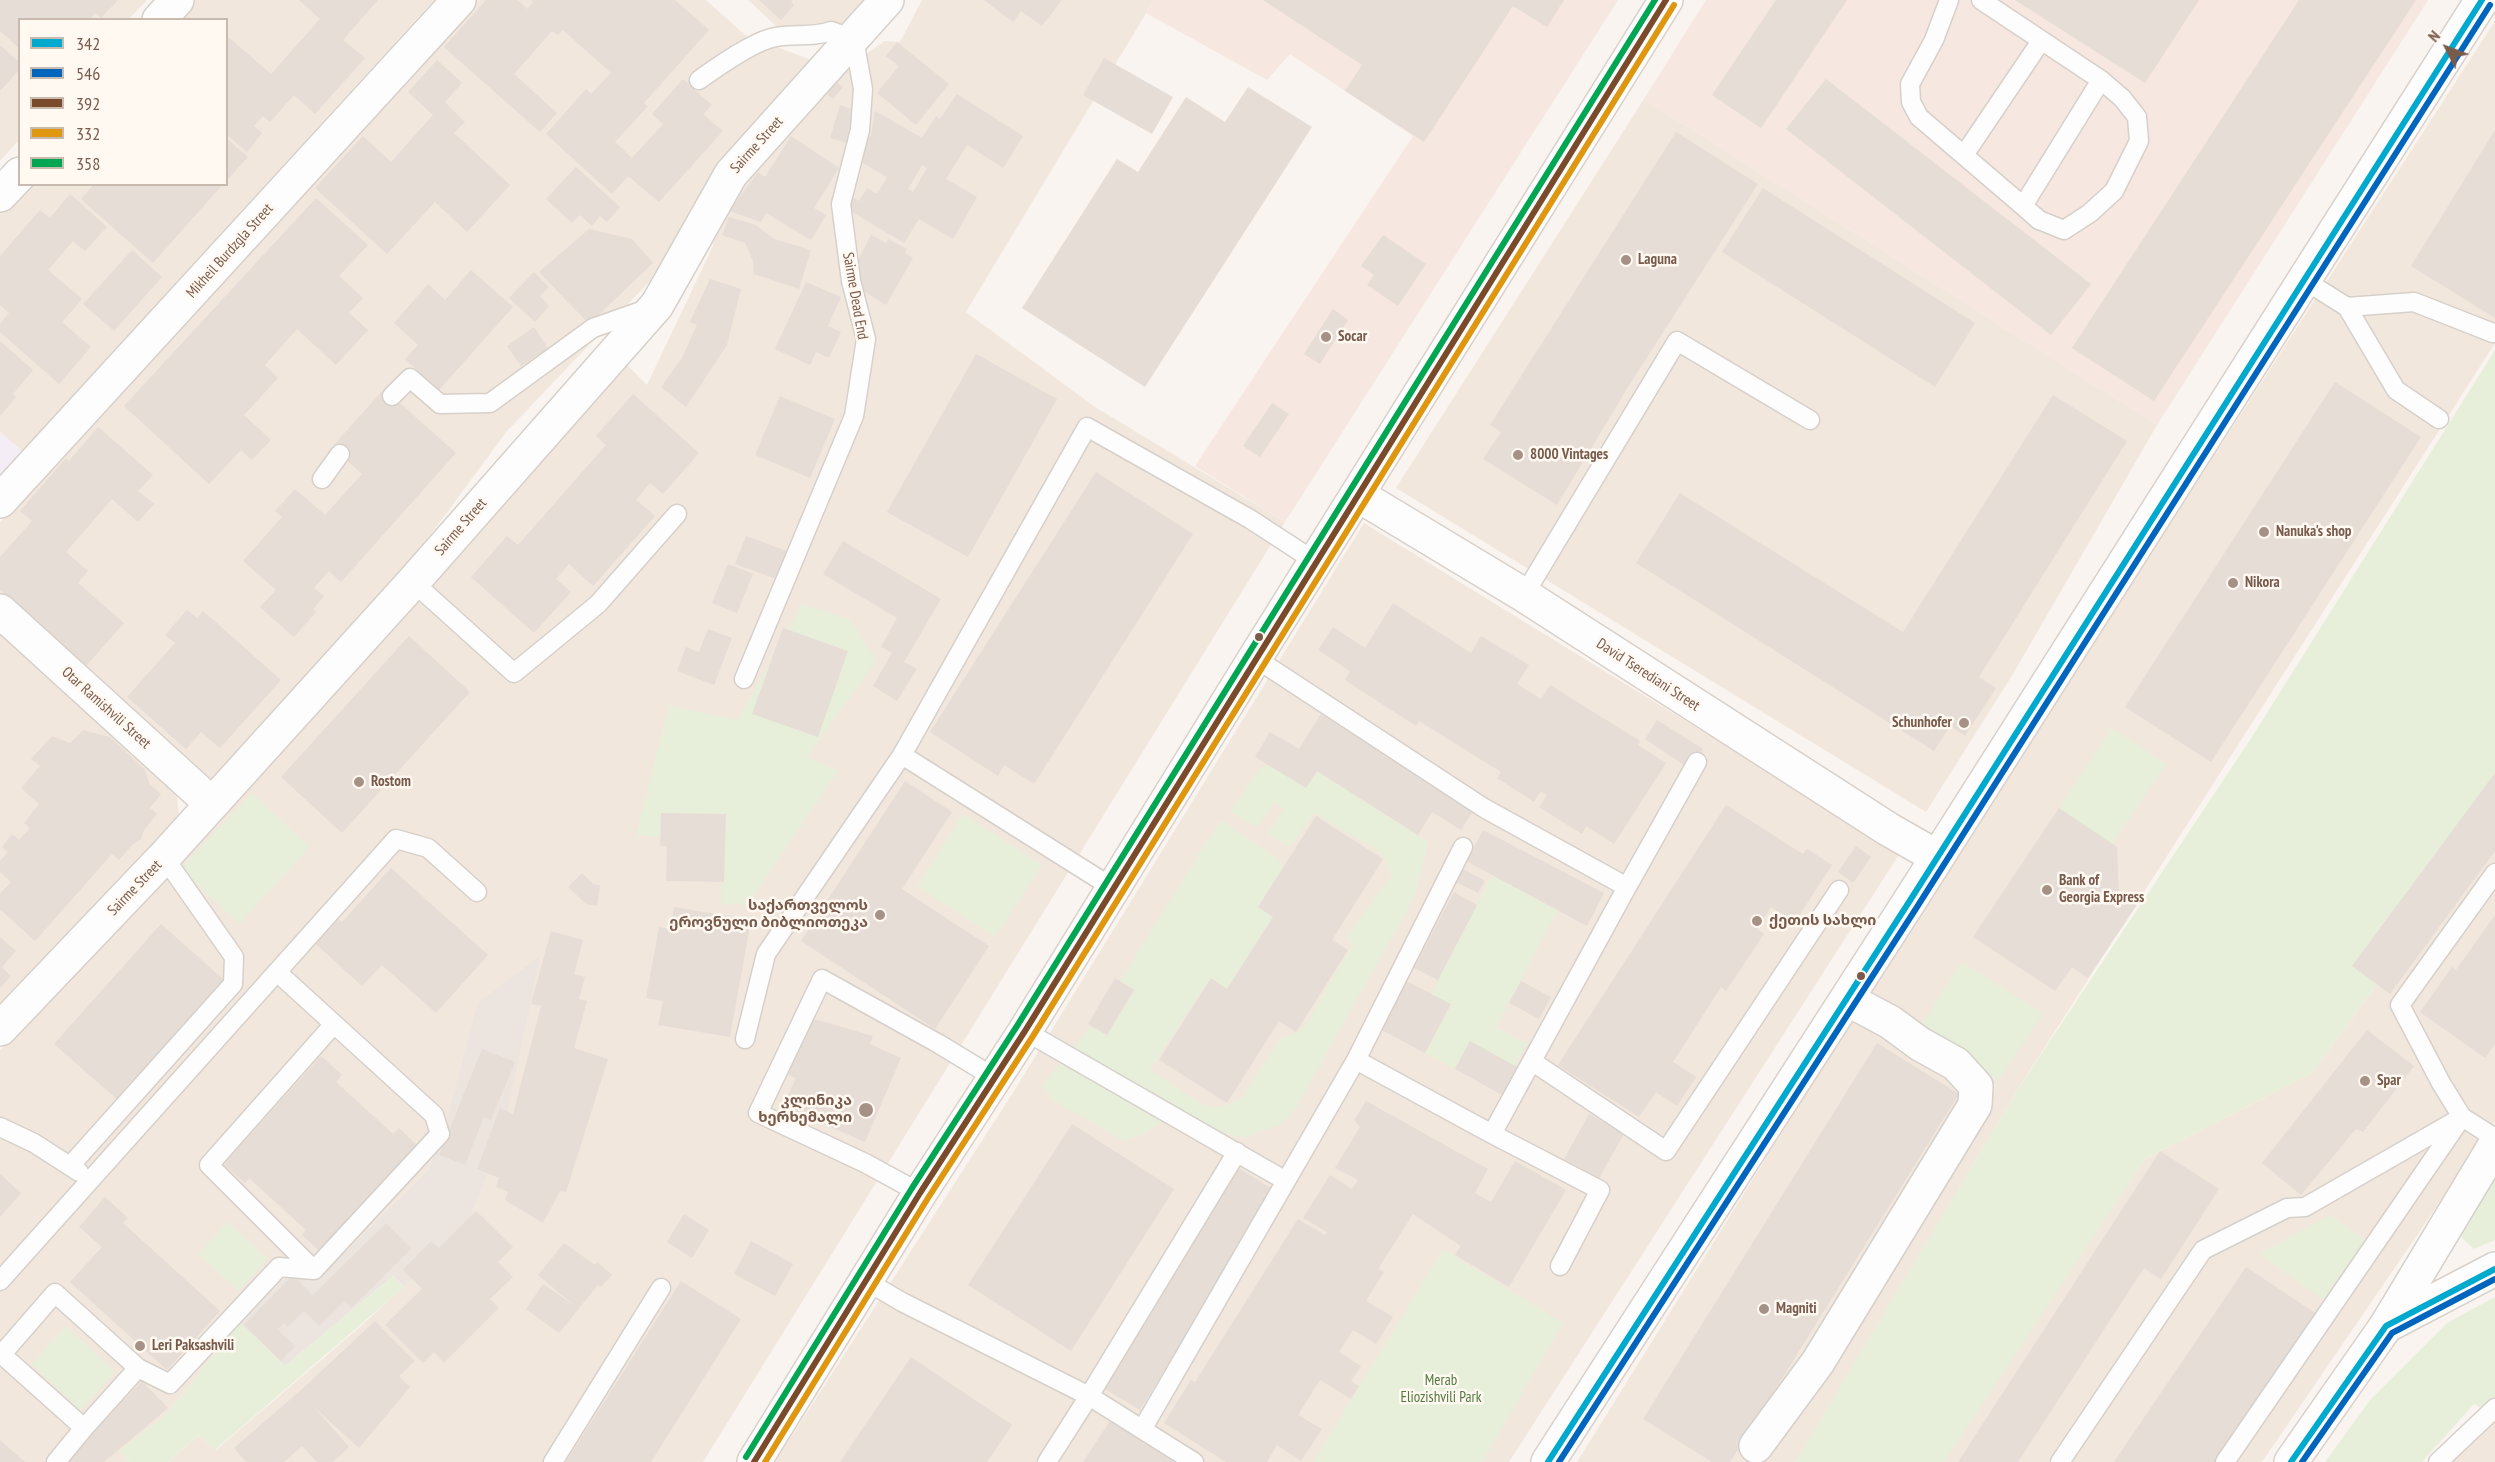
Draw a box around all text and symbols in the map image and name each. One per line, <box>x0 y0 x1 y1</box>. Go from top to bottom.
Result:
legend <box>18 18 228 186</box>
north arrow <box>2417 18 2477 78</box>
text: N <box>2423 26 2444 46</box>
text: 342 <box>76 32 100 55</box>
text: 546 <box>76 62 100 85</box>
text: 392 <box>76 92 100 115</box>
street label: Sairme Street <box>727 113 787 177</box>
text: 332 <box>76 122 100 145</box>
text: 358 <box>76 152 100 175</box>
street label: Mikheil Burdzgla Street <box>183 200 277 302</box>
street label: Sairme Dead End <box>838 251 872 341</box>
place label: Laguna <box>1638 251 1677 269</box>
marker: Laguna <box>1619 253 1633 267</box>
place label: Socar <box>1338 328 1367 346</box>
marker: Socar <box>1319 330 1333 344</box>
place label: 8000 Vintages <box>1530 446 1608 464</box>
marker: 8000 Vintages <box>1511 448 1525 462</box>
street label: Sairme Street <box>431 495 491 559</box>
place label: Nanuka's shop <box>2276 523 2352 541</box>
marker: Nanuka's shop <box>2257 525 2271 539</box>
place label: Nikora <box>2245 574 2280 592</box>
marker: Nikora <box>2226 576 2240 590</box>
unlabelled marker <box>1253 631 1265 643</box>
street label: David Tserediani Street <box>1593 635 1703 715</box>
street label: Otar Ramishvili Street <box>58 663 154 753</box>
place label: Schunhofer <box>1892 714 1952 732</box>
marker: Schunhofer <box>1957 716 1971 730</box>
place label: Rostom <box>371 773 411 791</box>
marker: Rostom <box>352 775 366 789</box>
street label: Sairme Street <box>104 857 166 919</box>
place label: Bank of Georgia Express <box>2059 872 2144 907</box>
marker: Bank of Georgia Express <box>2040 883 2054 897</box>
place label: საქართველოს ეროვნული ბიბლიოთეკა <box>669 897 868 932</box>
marker: საქართველოს ეროვნული ბიბლიოთეკა <box>873 908 887 922</box>
place label: ქეთის სახლი <box>1769 912 1876 930</box>
marker: ქეთის სახლი <box>1750 914 1764 928</box>
unlabelled marker <box>1855 970 1867 982</box>
place label: Spar <box>2377 1072 2401 1090</box>
marker: Spar <box>2358 1074 2372 1088</box>
place label: კლინიკა ხერხემალი <box>758 1092 852 1127</box>
marker: კლინიკა ხერხემალი <box>857 1101 875 1119</box>
place label: Magniti <box>1776 1300 1817 1318</box>
marker: Magniti <box>1757 1302 1771 1316</box>
place label: Leri Paksashvili <box>152 1337 234 1355</box>
marker: Leri Paksashvili <box>133 1339 147 1353</box>
park label: Merab Eliozishvili Park <box>1400 1372 1482 1407</box>

